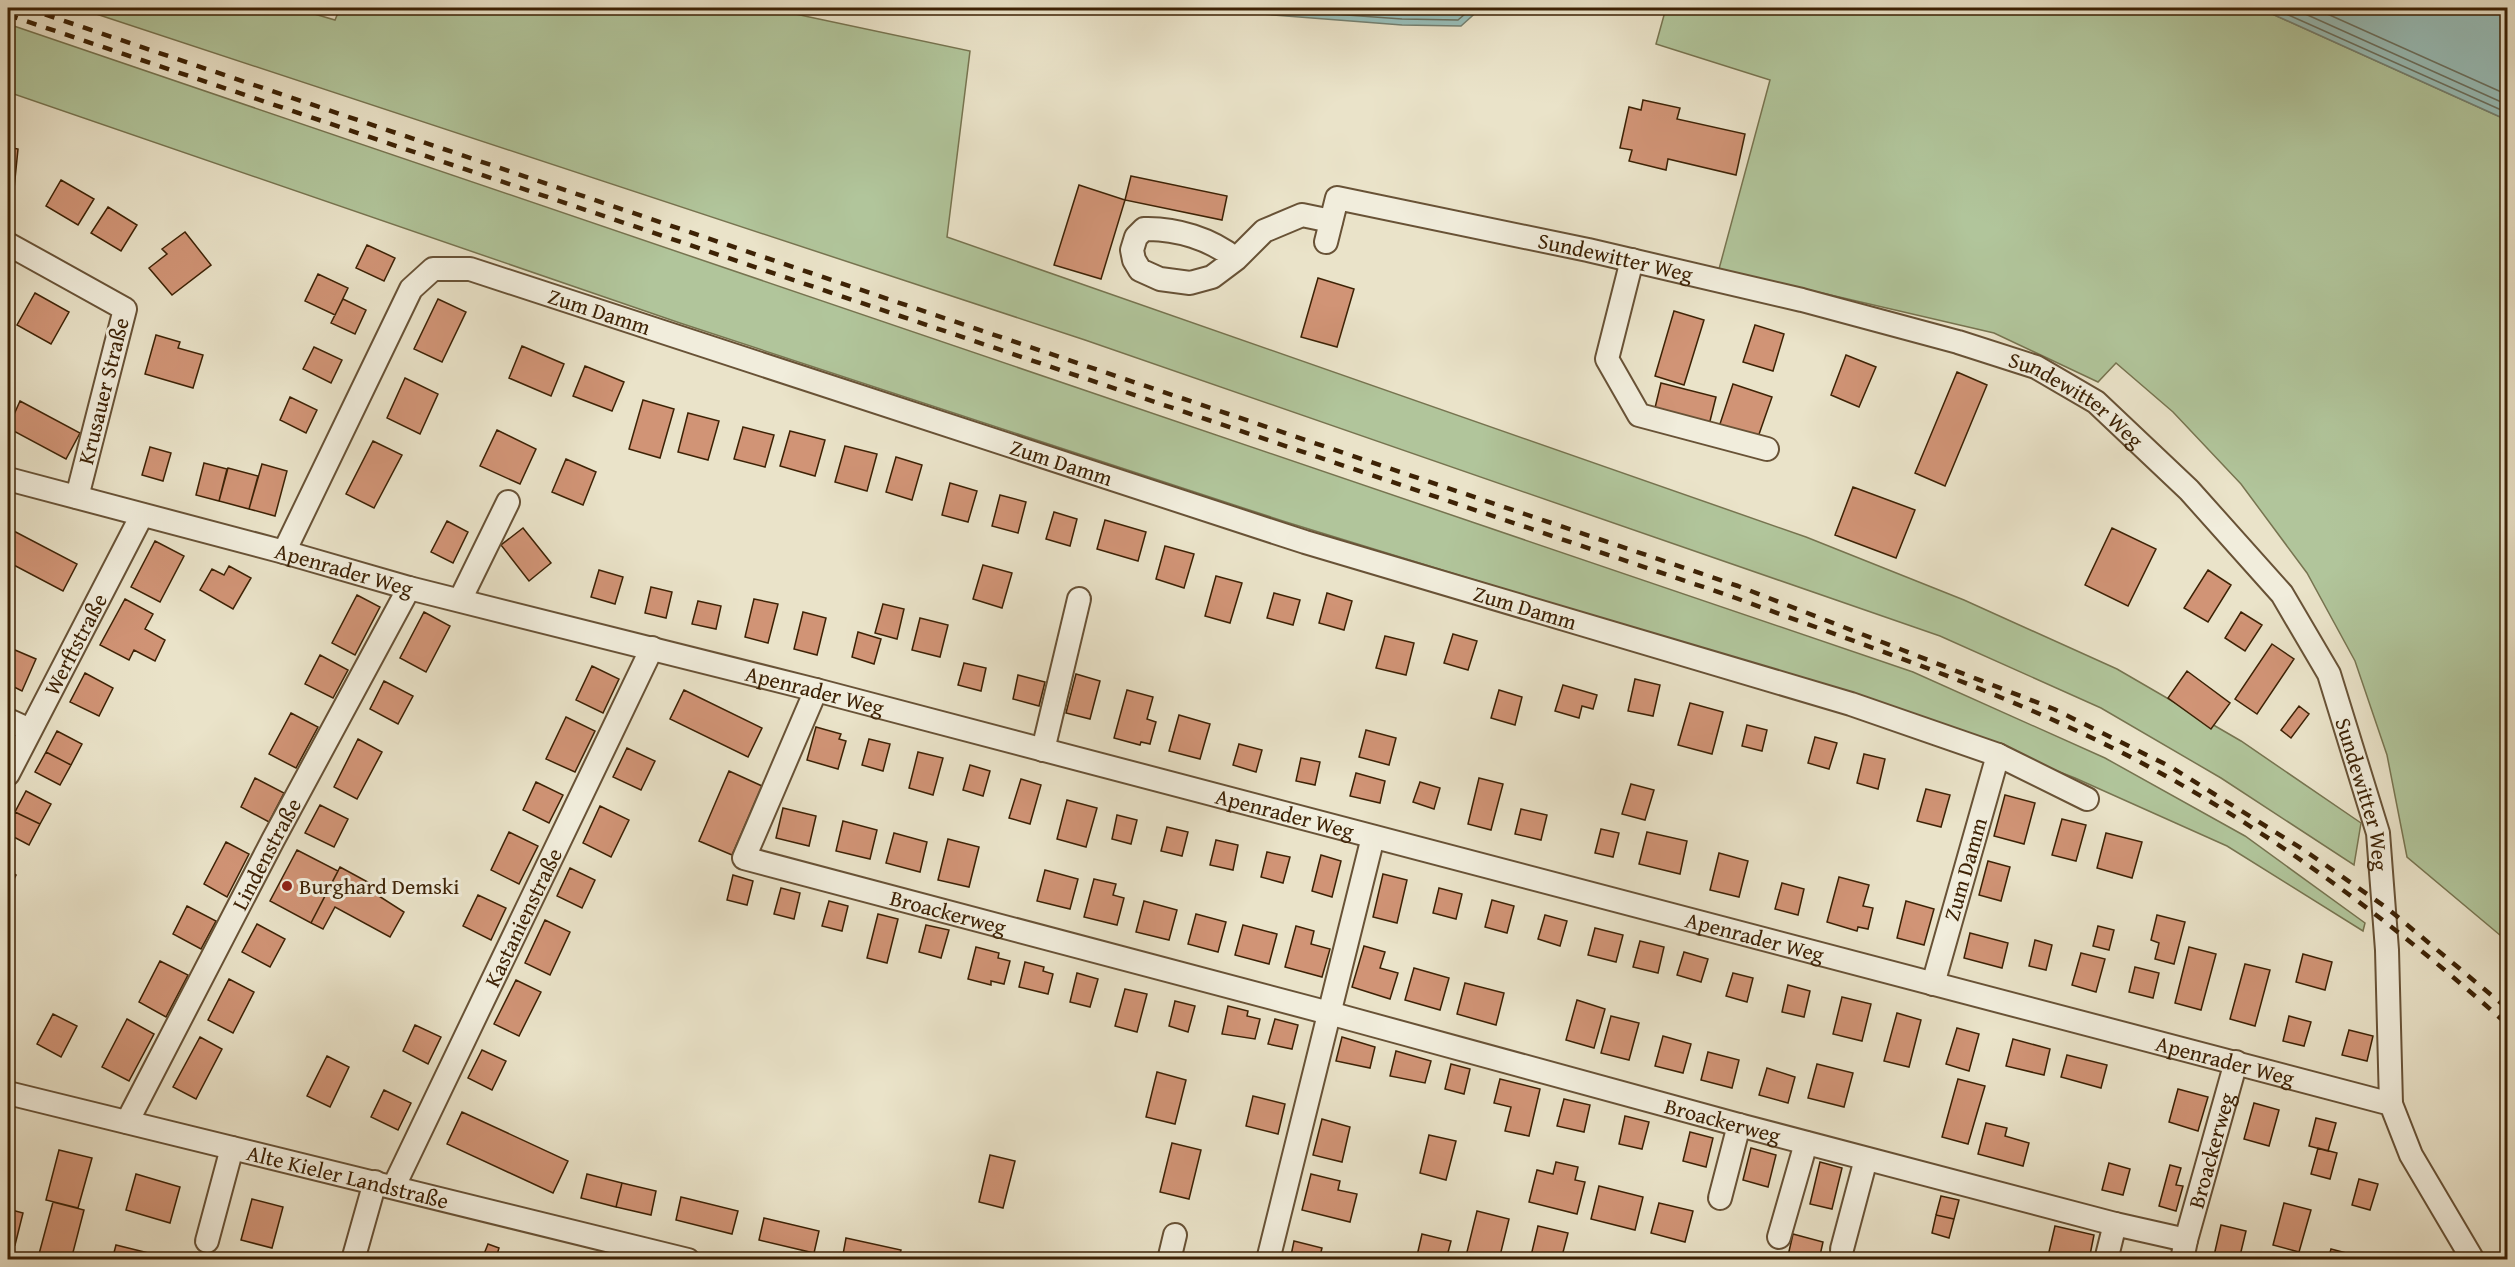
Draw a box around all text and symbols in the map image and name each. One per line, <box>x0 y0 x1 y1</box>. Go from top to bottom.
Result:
street label: Sundewitter Weg <box>1535 224 1696 290</box>
street label: Zum Damm <box>544 280 655 343</box>
street label: Krusauer Straße <box>69 314 137 468</box>
street label: Sundewitter Weg <box>2005 343 2151 455</box>
street label: Zum Damm <box>1006 431 1117 494</box>
street label: Apenrader Weg <box>272 534 417 604</box>
street label: Zum Damm <box>1470 577 1581 638</box>
street label: Werftstraße <box>35 588 115 701</box>
street label: Apenrader Weg <box>742 657 888 723</box>
street label: Sundewitter Weg <box>2327 714 2397 872</box>
street label: Apenrader Weg <box>1212 780 1358 847</box>
street label: Lindenstraße <box>223 792 309 916</box>
street label: Zum Damm <box>1935 814 1995 924</box>
street label: Kastanienstraße <box>476 842 570 992</box>
place label: Burghard Demski <box>299 870 459 902</box>
marker: Burghard Demski <box>280 879 294 893</box>
street label: Broackerweg <box>887 881 1010 943</box>
street label: Apenrader Weg <box>1682 903 1828 970</box>
street label: Apenrader Weg <box>2152 1027 2298 1094</box>
street label: Broackerweg <box>1661 1089 1784 1151</box>
street label: Broackerweg <box>2180 1089 2243 1212</box>
street label: Alte Kieler Landstraße <box>244 1136 452 1217</box>

